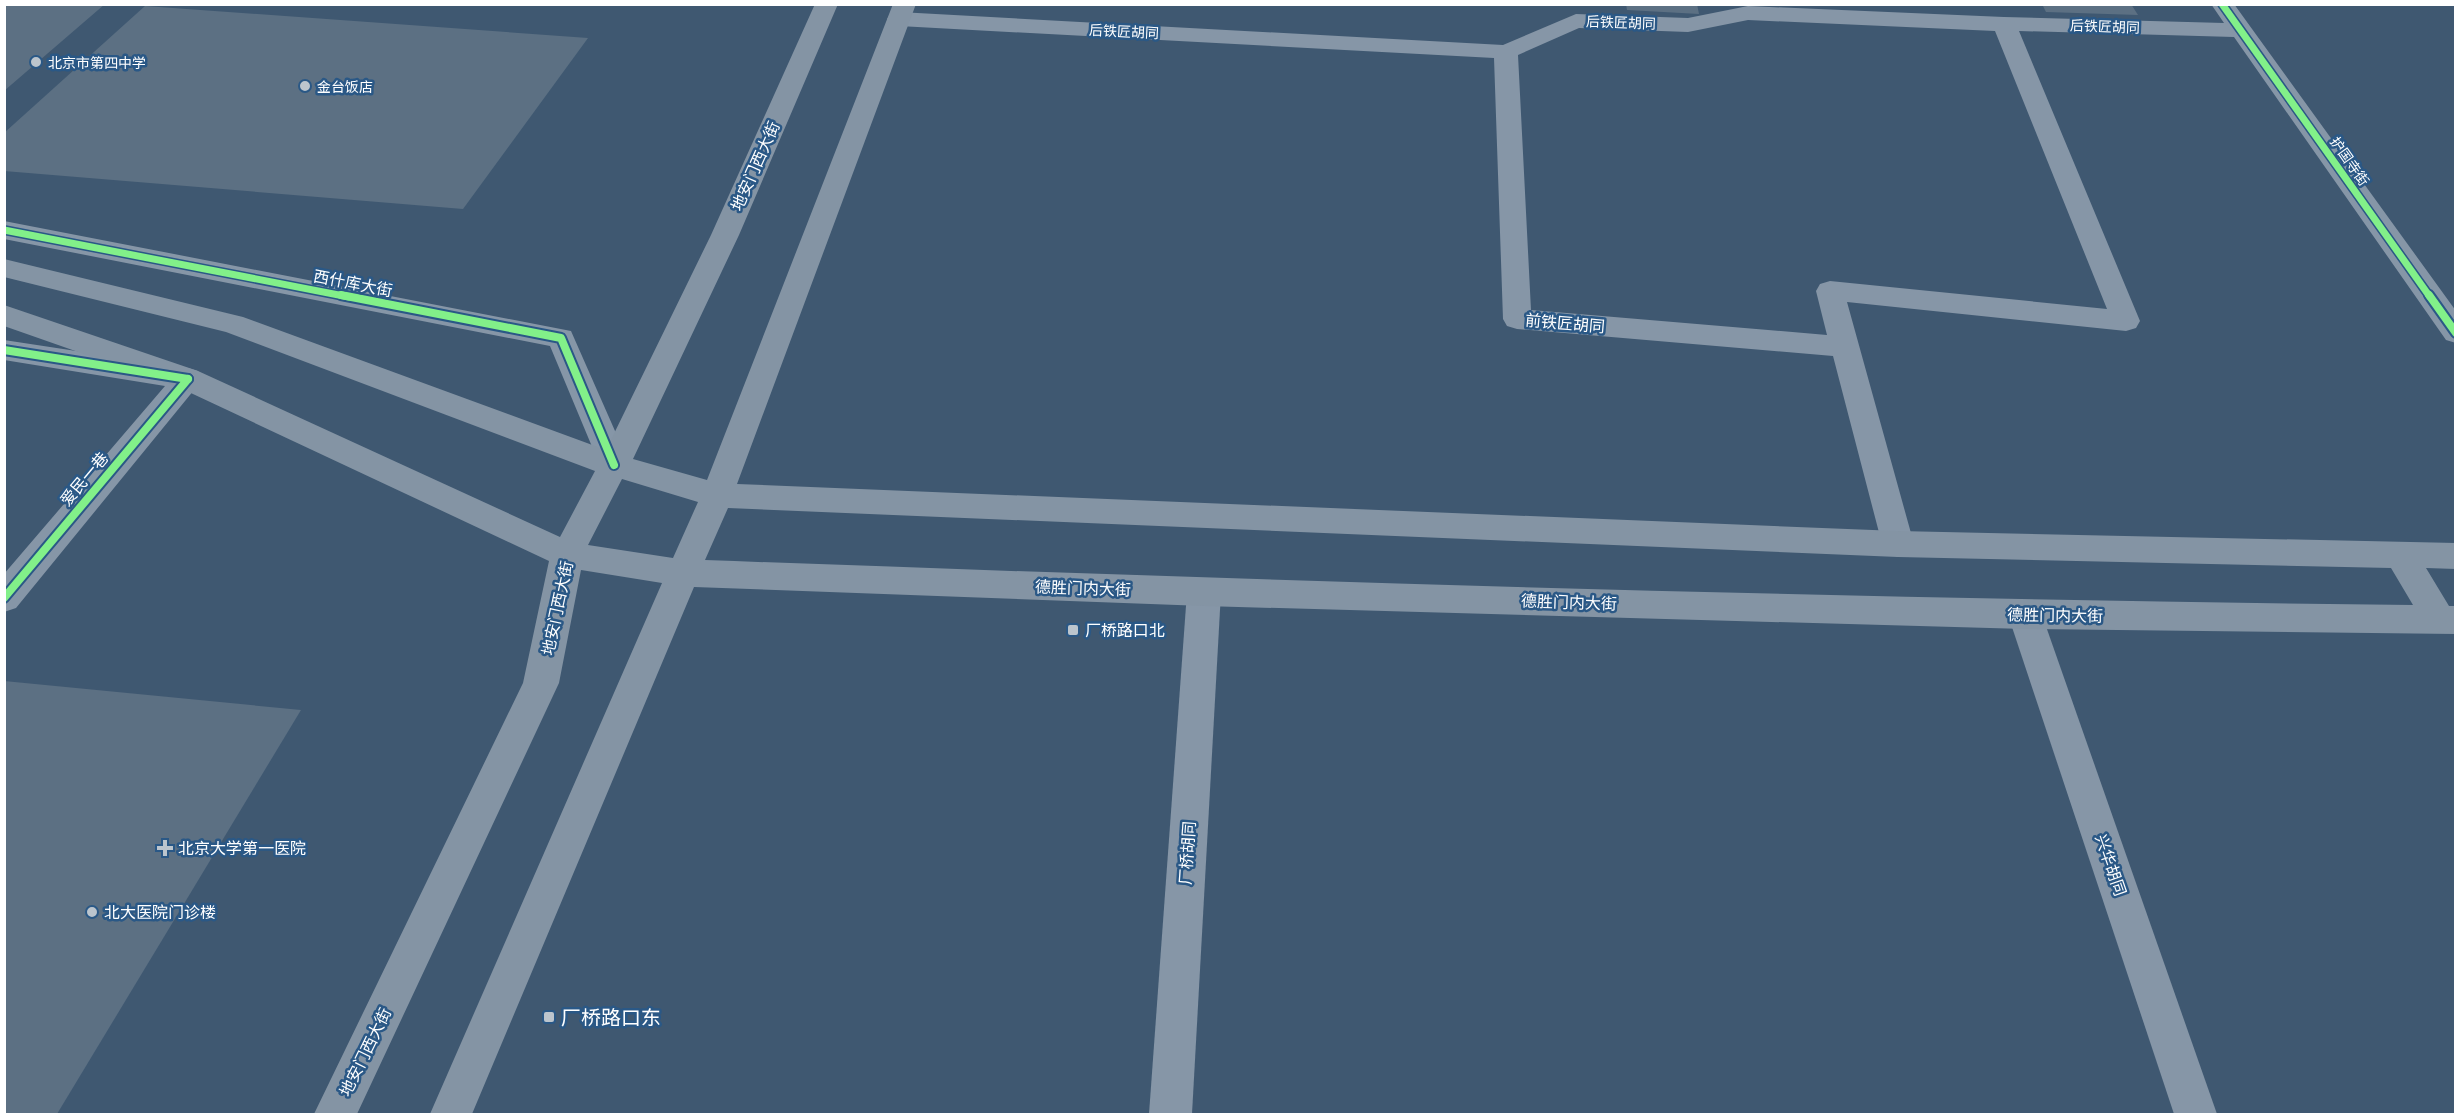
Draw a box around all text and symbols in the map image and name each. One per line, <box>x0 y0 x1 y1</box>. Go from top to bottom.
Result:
street label: 后铁匠胡同 <box>1586 11 1656 33</box>
street label: 后铁匠胡同 <box>2070 15 2140 37</box>
street label: 后铁匠胡同 <box>1089 20 1159 42</box>
place label: 北京市第四中学 <box>48 53 146 72</box>
marker: 北京市第四中学 <box>29 55 43 69</box>
place label: 金台饭店 <box>317 77 373 96</box>
marker: 金台饭店 <box>298 79 312 93</box>
street label: 地安门西大街 <box>725 118 785 214</box>
street label: 护国寺街 <box>2326 133 2374 189</box>
street label: 西什库大街 <box>312 265 394 301</box>
street label: 前铁匠胡同 <box>1524 309 1606 337</box>
street label: 爱民一巷 <box>55 447 113 511</box>
street label: 地安门西大街 <box>536 559 578 657</box>
street label: 德胜门内大街 <box>1035 575 1131 601</box>
street label: 德胜门内大街 <box>1521 589 1617 615</box>
street label: 德胜门内大街 <box>2007 603 2103 627</box>
place label: 厂桥路口北 <box>1085 619 1165 641</box>
marker: 厂桥路口北 <box>1066 623 1080 637</box>
street label: 厂桥胡同 <box>1174 820 1200 886</box>
street label: 兴华胡同 <box>2090 831 2132 899</box>
place label: 北京大学第一医院 <box>178 837 306 859</box>
marker: 北京大学第一医院 <box>156 839 174 857</box>
place label: 北大医院门诊楼 <box>104 901 216 923</box>
marker: 北大医院门诊楼 <box>85 905 99 919</box>
street label: 地安门西大街 <box>334 1004 396 1100</box>
place label: 厂桥路口东 <box>561 1004 661 1031</box>
marker: 厂桥路口东 <box>542 1010 556 1024</box>

